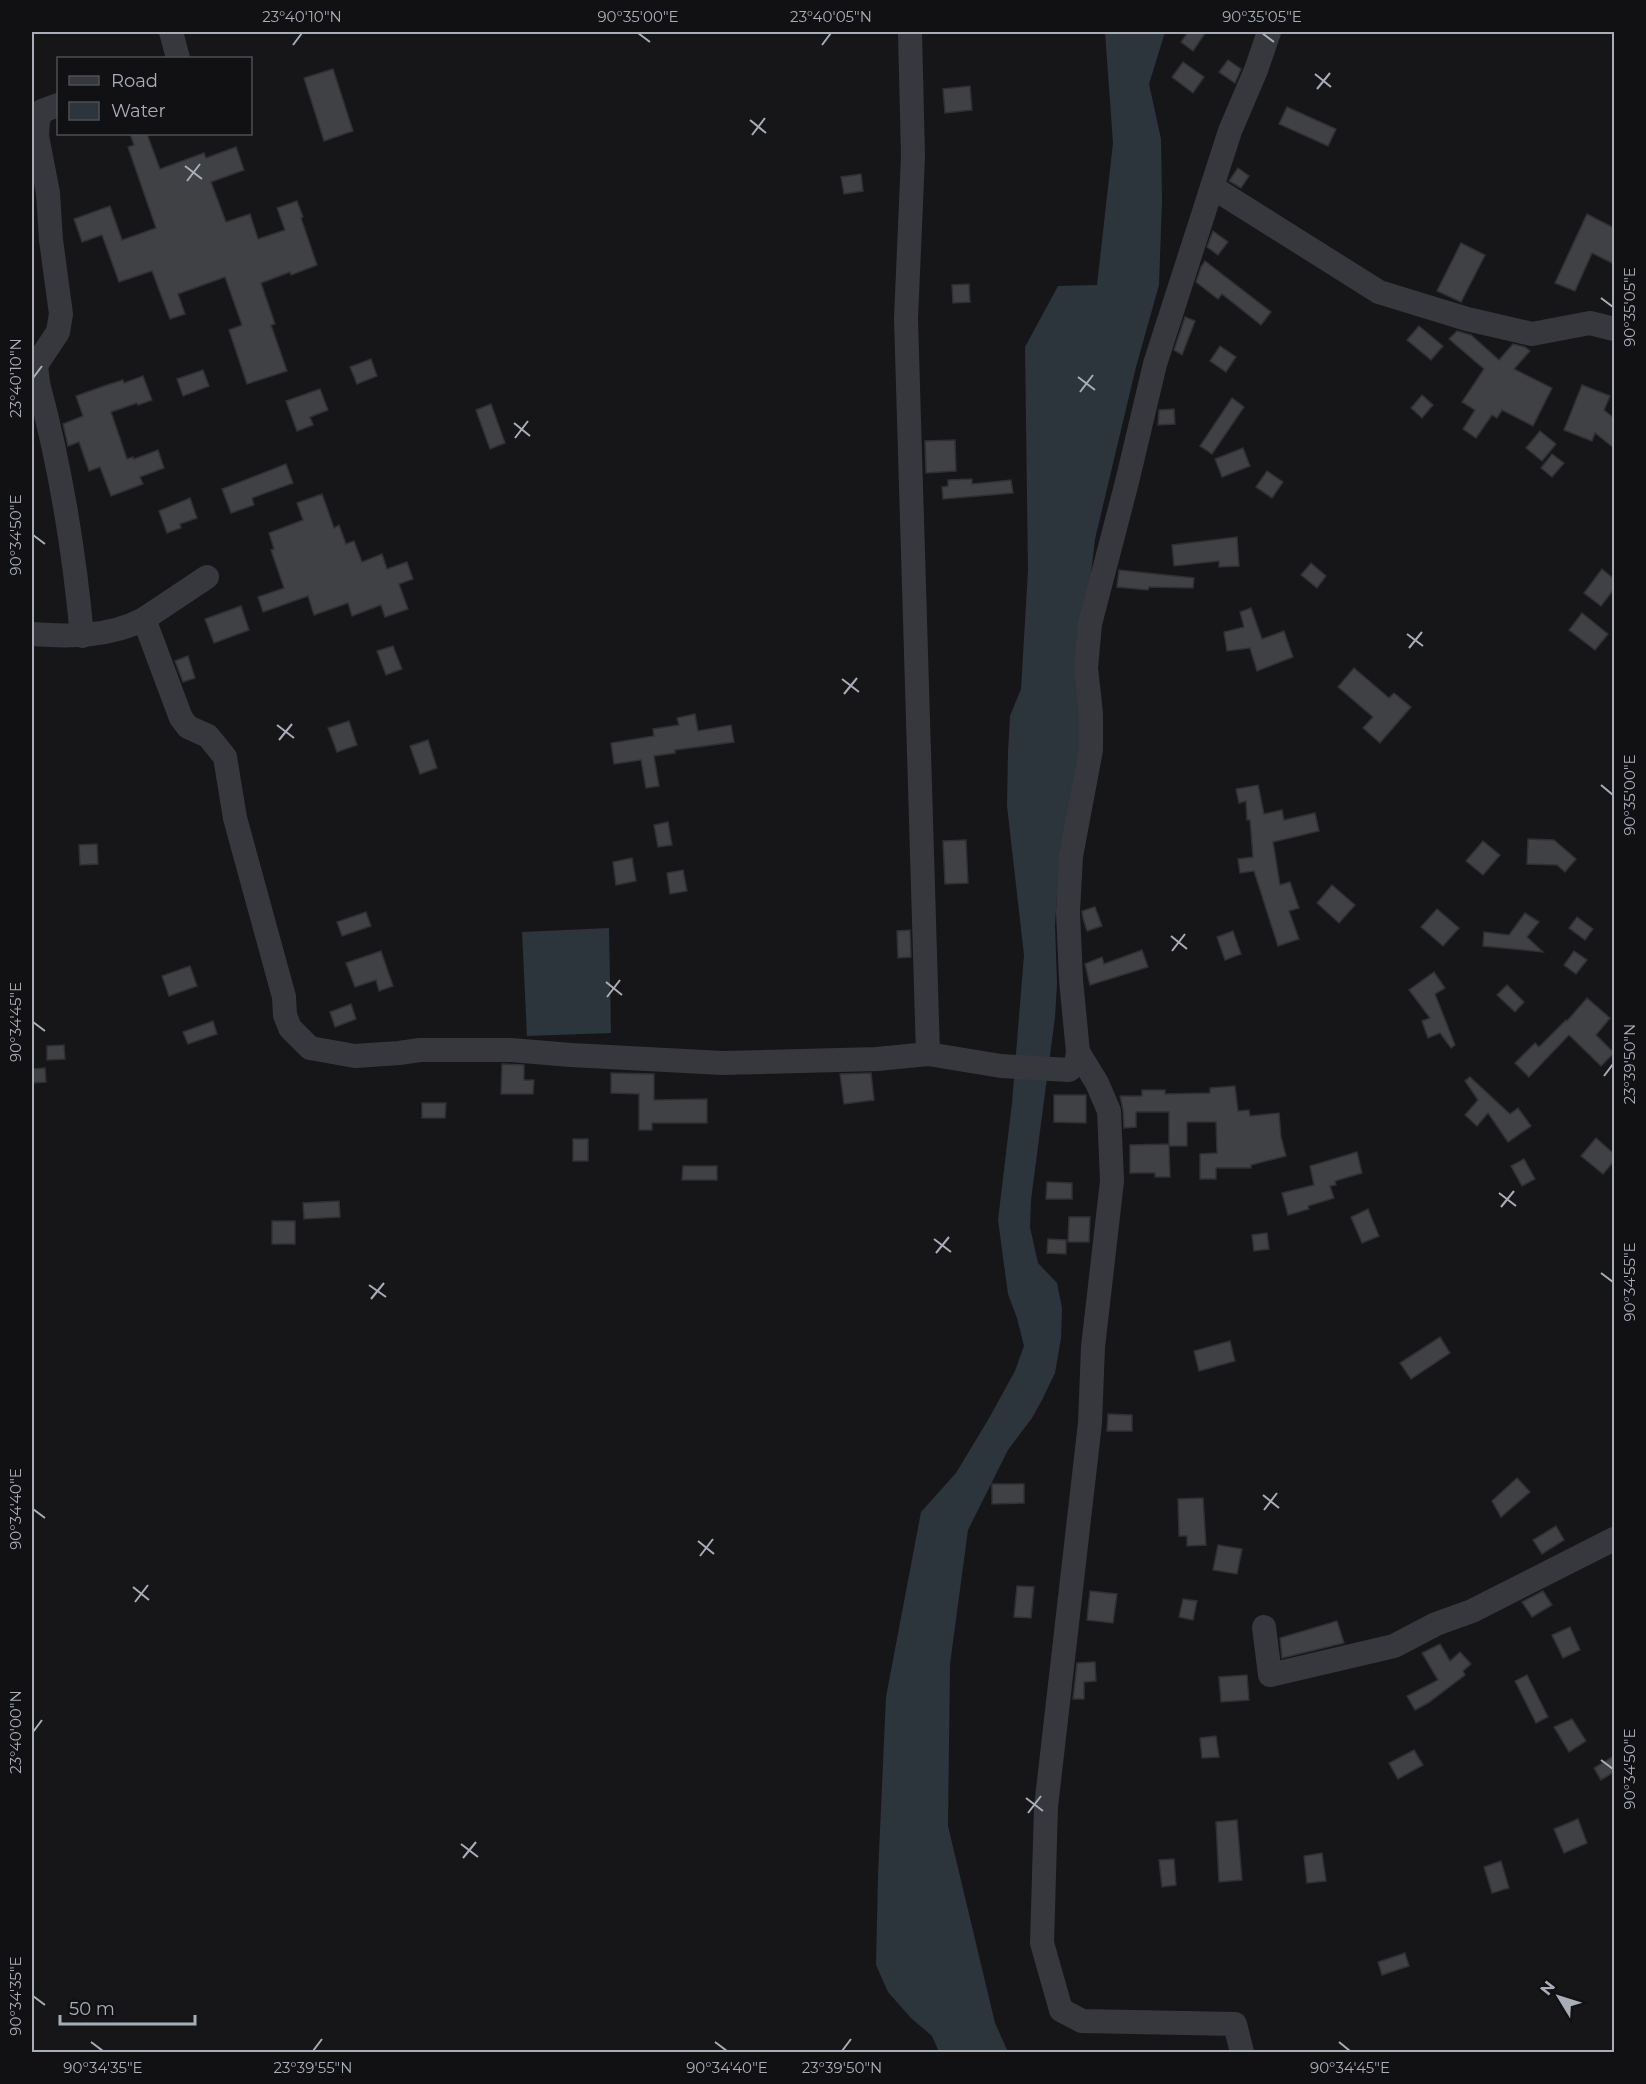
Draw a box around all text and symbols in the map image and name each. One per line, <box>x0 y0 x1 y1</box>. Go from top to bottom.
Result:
text: 23°40'10"N <box>262 7 342 26</box>
text: 90°35'00"E <box>597 7 679 26</box>
text: 23°40'05"N <box>790 7 872 26</box>
text: 90°35'05"E <box>1222 7 1302 26</box>
legend <box>57 57 252 135</box>
text: Road <box>111 70 158 92</box>
text: Water <box>111 100 166 122</box>
text: 90°35'05"E <box>1620 267 1639 347</box>
text: 23°40'10"N <box>6 338 25 418</box>
text: 90°34'50"E <box>6 495 25 575</box>
text: 90°35'00"E <box>1620 754 1639 836</box>
text: 90°34'45"E <box>6 982 25 1062</box>
text: 23°39'50"N <box>1620 1024 1639 1104</box>
text: 90°34'55"E <box>1620 1242 1639 1322</box>
text: 90°34'40"E <box>6 1468 25 1550</box>
text: 23°40'00"N <box>6 1690 25 1774</box>
text: 90°34'50"E <box>1620 1729 1639 1809</box>
text: 90°34'35"E <box>6 1956 25 2036</box>
north arrow <box>1529 1967 1589 2027</box>
text: N <box>1536 1977 1559 1999</box>
scale bar <box>60 1988 195 2026</box>
text: 50 m <box>69 1998 115 2020</box>
text: 90°34'35"E <box>63 2058 143 2077</box>
text: 23°39'55"N <box>274 2058 352 2077</box>
text: 90°34'40"E <box>686 2058 768 2077</box>
text: 23°39'50"N <box>802 2058 882 2077</box>
text: 90°34'45"E <box>1310 2058 1390 2077</box>

